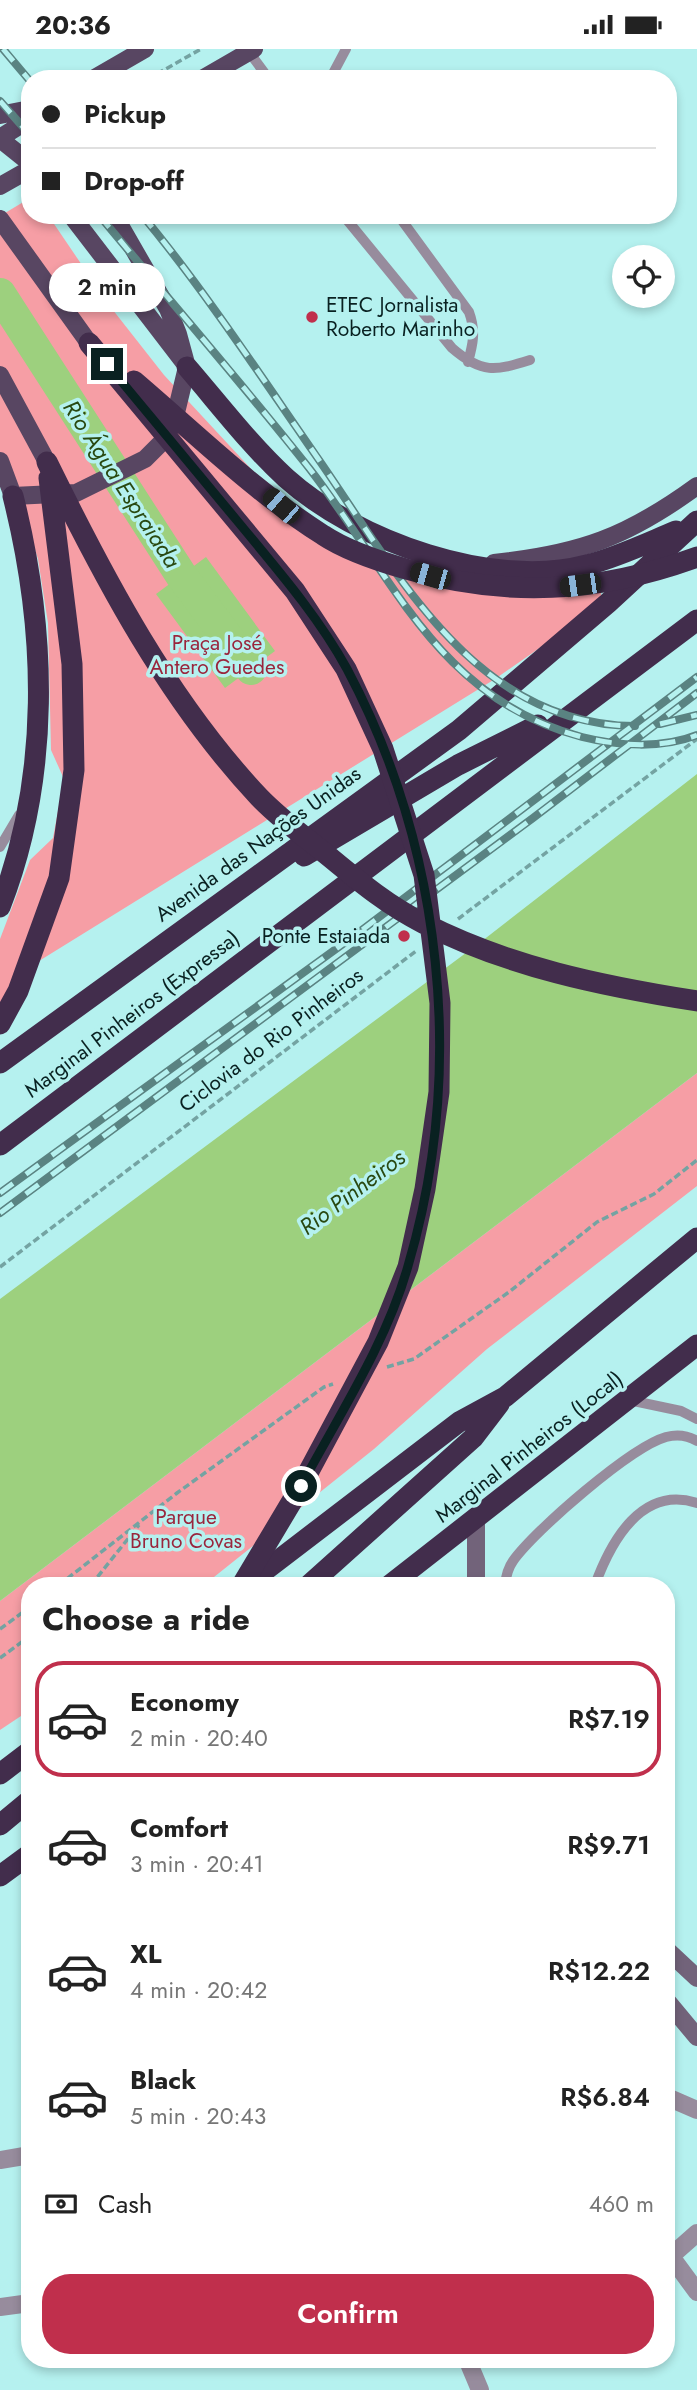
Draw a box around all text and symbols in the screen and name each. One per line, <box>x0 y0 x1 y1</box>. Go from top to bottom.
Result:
text: 20:36 <box>35 6 111 44</box>
text: Pickup <box>84 95 166 133</box>
text: Drop-off <box>84 162 184 200</box>
map controls <box>612 245 675 308</box>
button: locate <box>612 245 675 308</box>
callout: 2 min <box>49 263 165 311</box>
text: 2 min <box>77 270 137 304</box>
place label: ETEC Jornalista Roberto Marinho <box>326 290 475 344</box>
marker: ETEC Jornalista Roberto Marinho <box>304 309 320 325</box>
route end <box>91 348 123 380</box>
water label: Rio Água Espraiada <box>55 393 189 575</box>
car <box>259 484 304 528</box>
car <box>407 560 454 592</box>
car <box>558 572 603 598</box>
park label: Praça José Antero Guedes <box>150 628 284 682</box>
street label: Avenida das Nações Unidas <box>149 759 367 929</box>
place label: Ponte Estaiada <box>262 921 390 951</box>
street label: Marginal Pinheiros (Expressa) <box>18 923 246 1105</box>
marker: Ponte Estaiada <box>396 928 412 944</box>
street label: Ciclovia do Rio Pinheiros <box>173 961 369 1119</box>
water label: Rio Pinheiros <box>292 1140 413 1243</box>
street label: Marginal Pinheiros (Local) <box>429 1364 629 1530</box>
route start <box>285 1470 317 1502</box>
park label: Parque Bruno Covas <box>130 1502 242 1556</box>
text: Choose a ride <box>42 1596 250 1642</box>
text: Economy <box>130 1683 239 1721</box>
icon: car <box>46 1688 109 1751</box>
text: R$7.19 <box>568 1700 650 1738</box>
text: 2 min · 20:40 <box>130 1721 268 1755</box>
text: Comfort <box>130 1809 228 1847</box>
icon: car <box>46 1814 109 1877</box>
text: R$9.71 <box>567 1826 650 1864</box>
text: 3 min · 20:41 <box>130 1847 264 1881</box>
text: XL <box>130 1935 162 1973</box>
icon: car <box>46 1940 109 2003</box>
text: R$12.22 <box>548 1952 650 1990</box>
text: 4 min · 20:42 <box>130 1973 267 2007</box>
text: Black <box>130 2061 196 2099</box>
icon: car <box>46 2066 109 2129</box>
text: R$6.84 <box>560 2078 650 2116</box>
text: 5 min · 20:43 <box>130 2099 266 2133</box>
icon: cash <box>42 2185 80 2223</box>
text: Cash <box>98 2185 152 2223</box>
text: 460 m <box>589 2187 654 2221</box>
button: Confirm <box>42 2274 654 2354</box>

